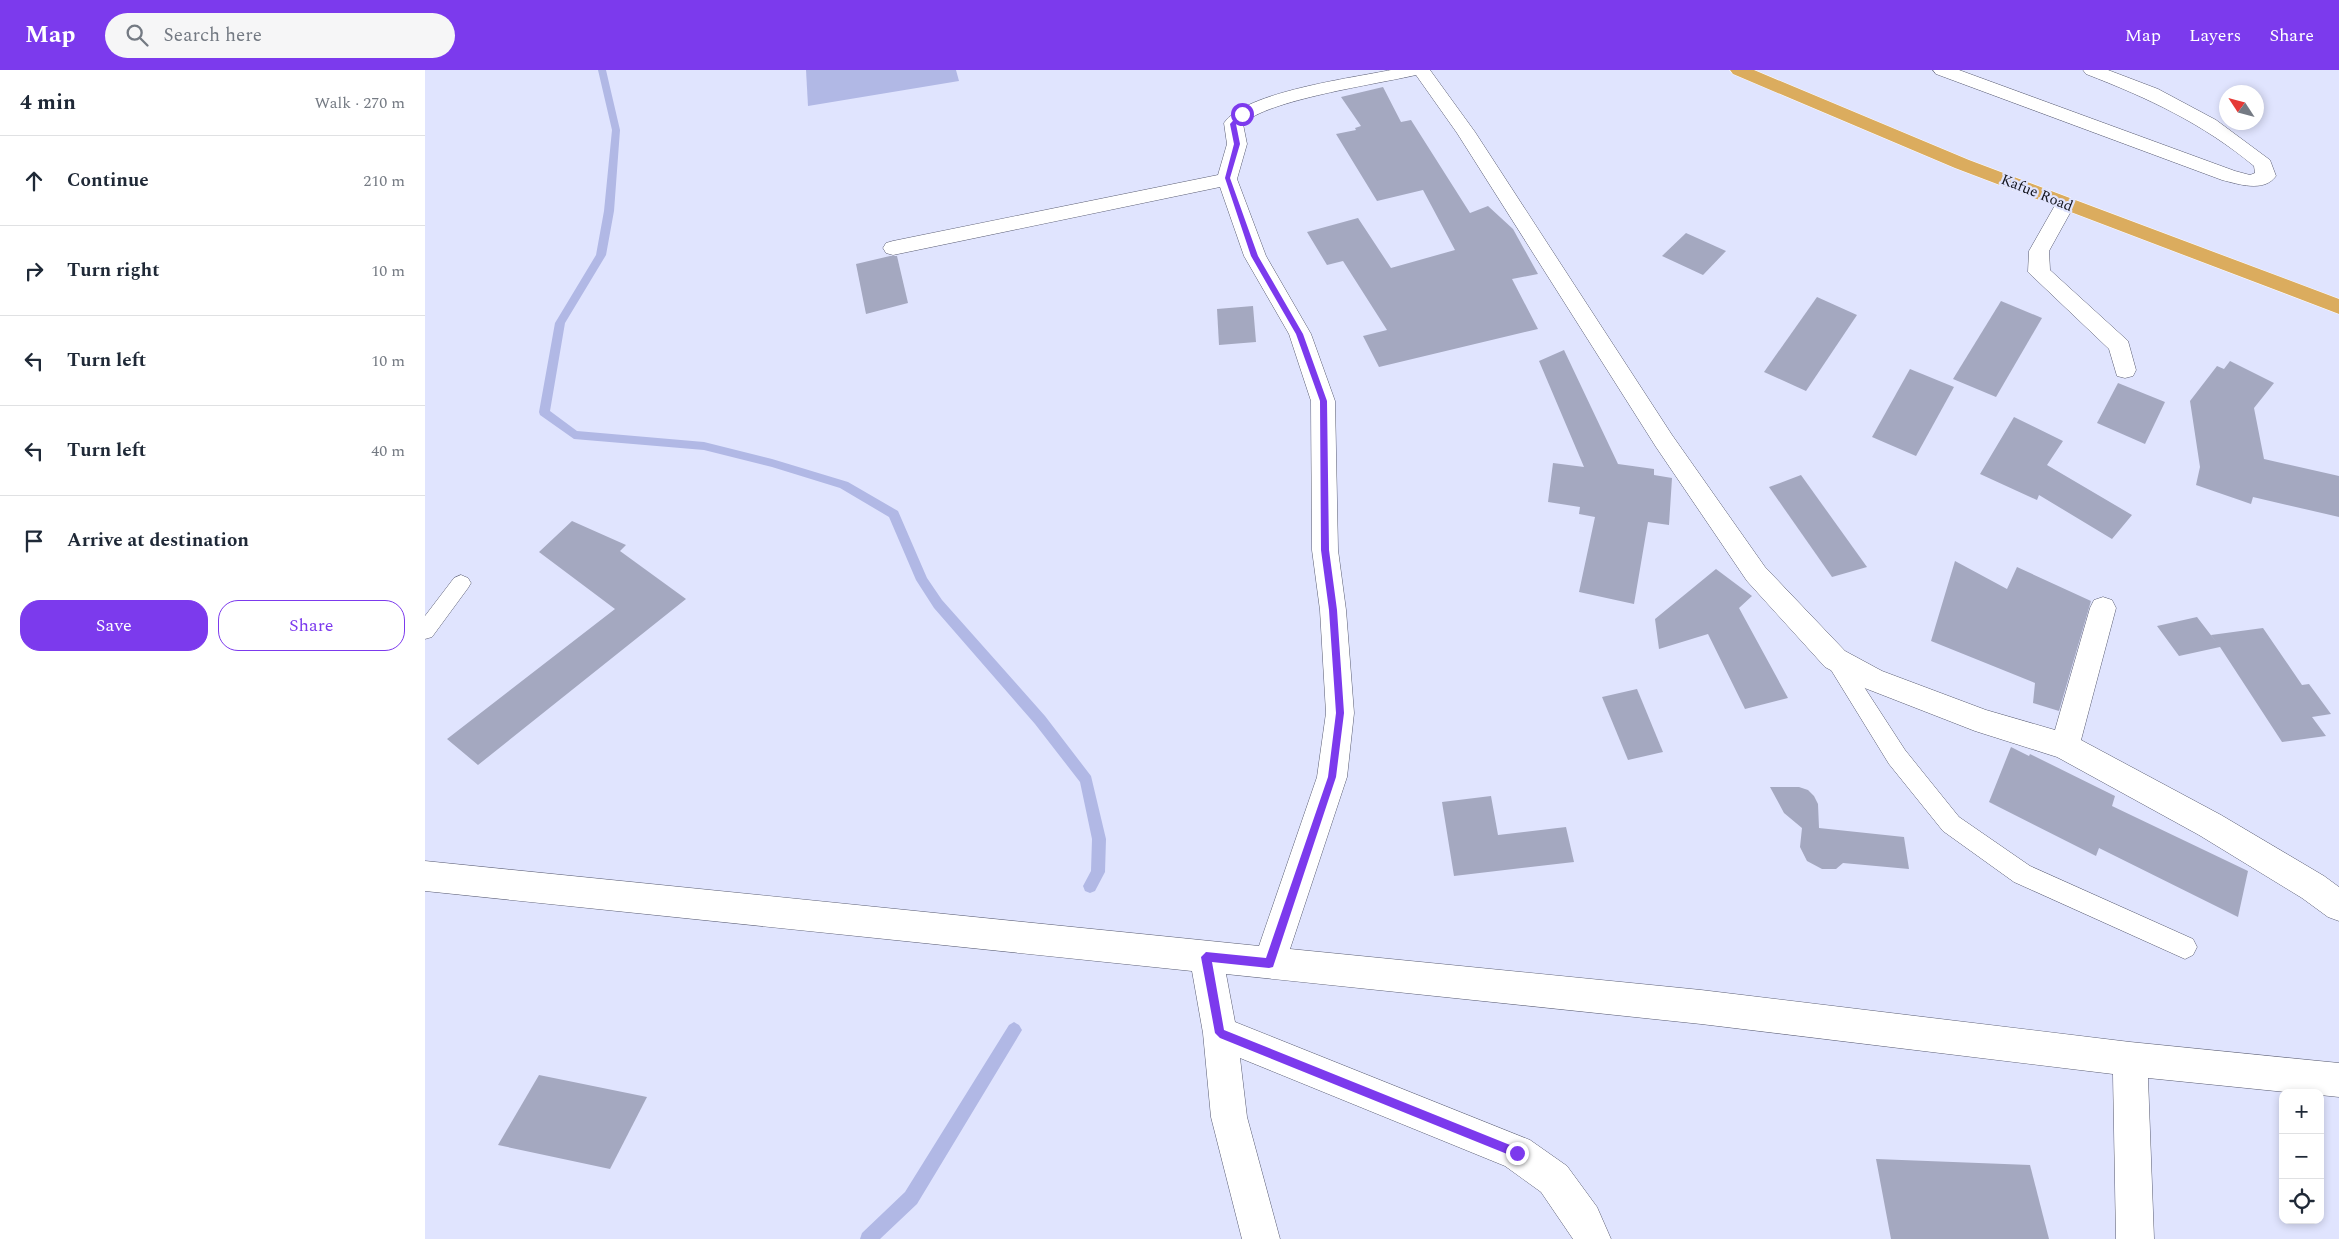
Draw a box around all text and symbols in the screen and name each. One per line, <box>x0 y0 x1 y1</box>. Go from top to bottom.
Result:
search box <box>105 13 455 58</box>
text: Map <box>25 17 75 53</box>
icon: search <box>123 21 151 49</box>
text: Search here <box>163 21 262 50</box>
text: Map <box>2125 22 2161 49</box>
text: Layers <box>2189 22 2241 49</box>
text: Share <box>2269 22 2314 49</box>
north arrow <box>2219 85 2264 130</box>
text: 4 min <box>20 87 76 119</box>
text: Walk · 270 m <box>314 91 405 115</box>
route start <box>1231 103 1254 126</box>
text: Continue <box>67 166 149 195</box>
icon: ahead <box>20 167 48 195</box>
street label: Kafue Road <box>1997 168 2077 218</box>
text: 210 m <box>363 169 405 193</box>
text: Turn right <box>67 256 160 285</box>
icon: right <box>20 257 48 285</box>
text: 10 m <box>371 259 405 283</box>
text: Turn left <box>67 346 146 375</box>
icon: left <box>20 347 48 375</box>
text: 10 m <box>371 349 405 373</box>
text: Turn left <box>67 436 146 465</box>
icon: left <box>20 437 48 465</box>
text: 40 m <box>371 439 405 463</box>
text: Arrive at destination <box>67 526 249 555</box>
icon: arrive <box>20 527 48 555</box>
button: Save <box>20 600 208 651</box>
button: Share <box>218 600 405 651</box>
map controls <box>2279 1089 2324 1224</box>
button: + <box>2279 1089 2324 1134</box>
button: − <box>2279 1134 2324 1179</box>
route end <box>1506 1142 1529 1165</box>
button: locate <box>2279 1179 2324 1224</box>

